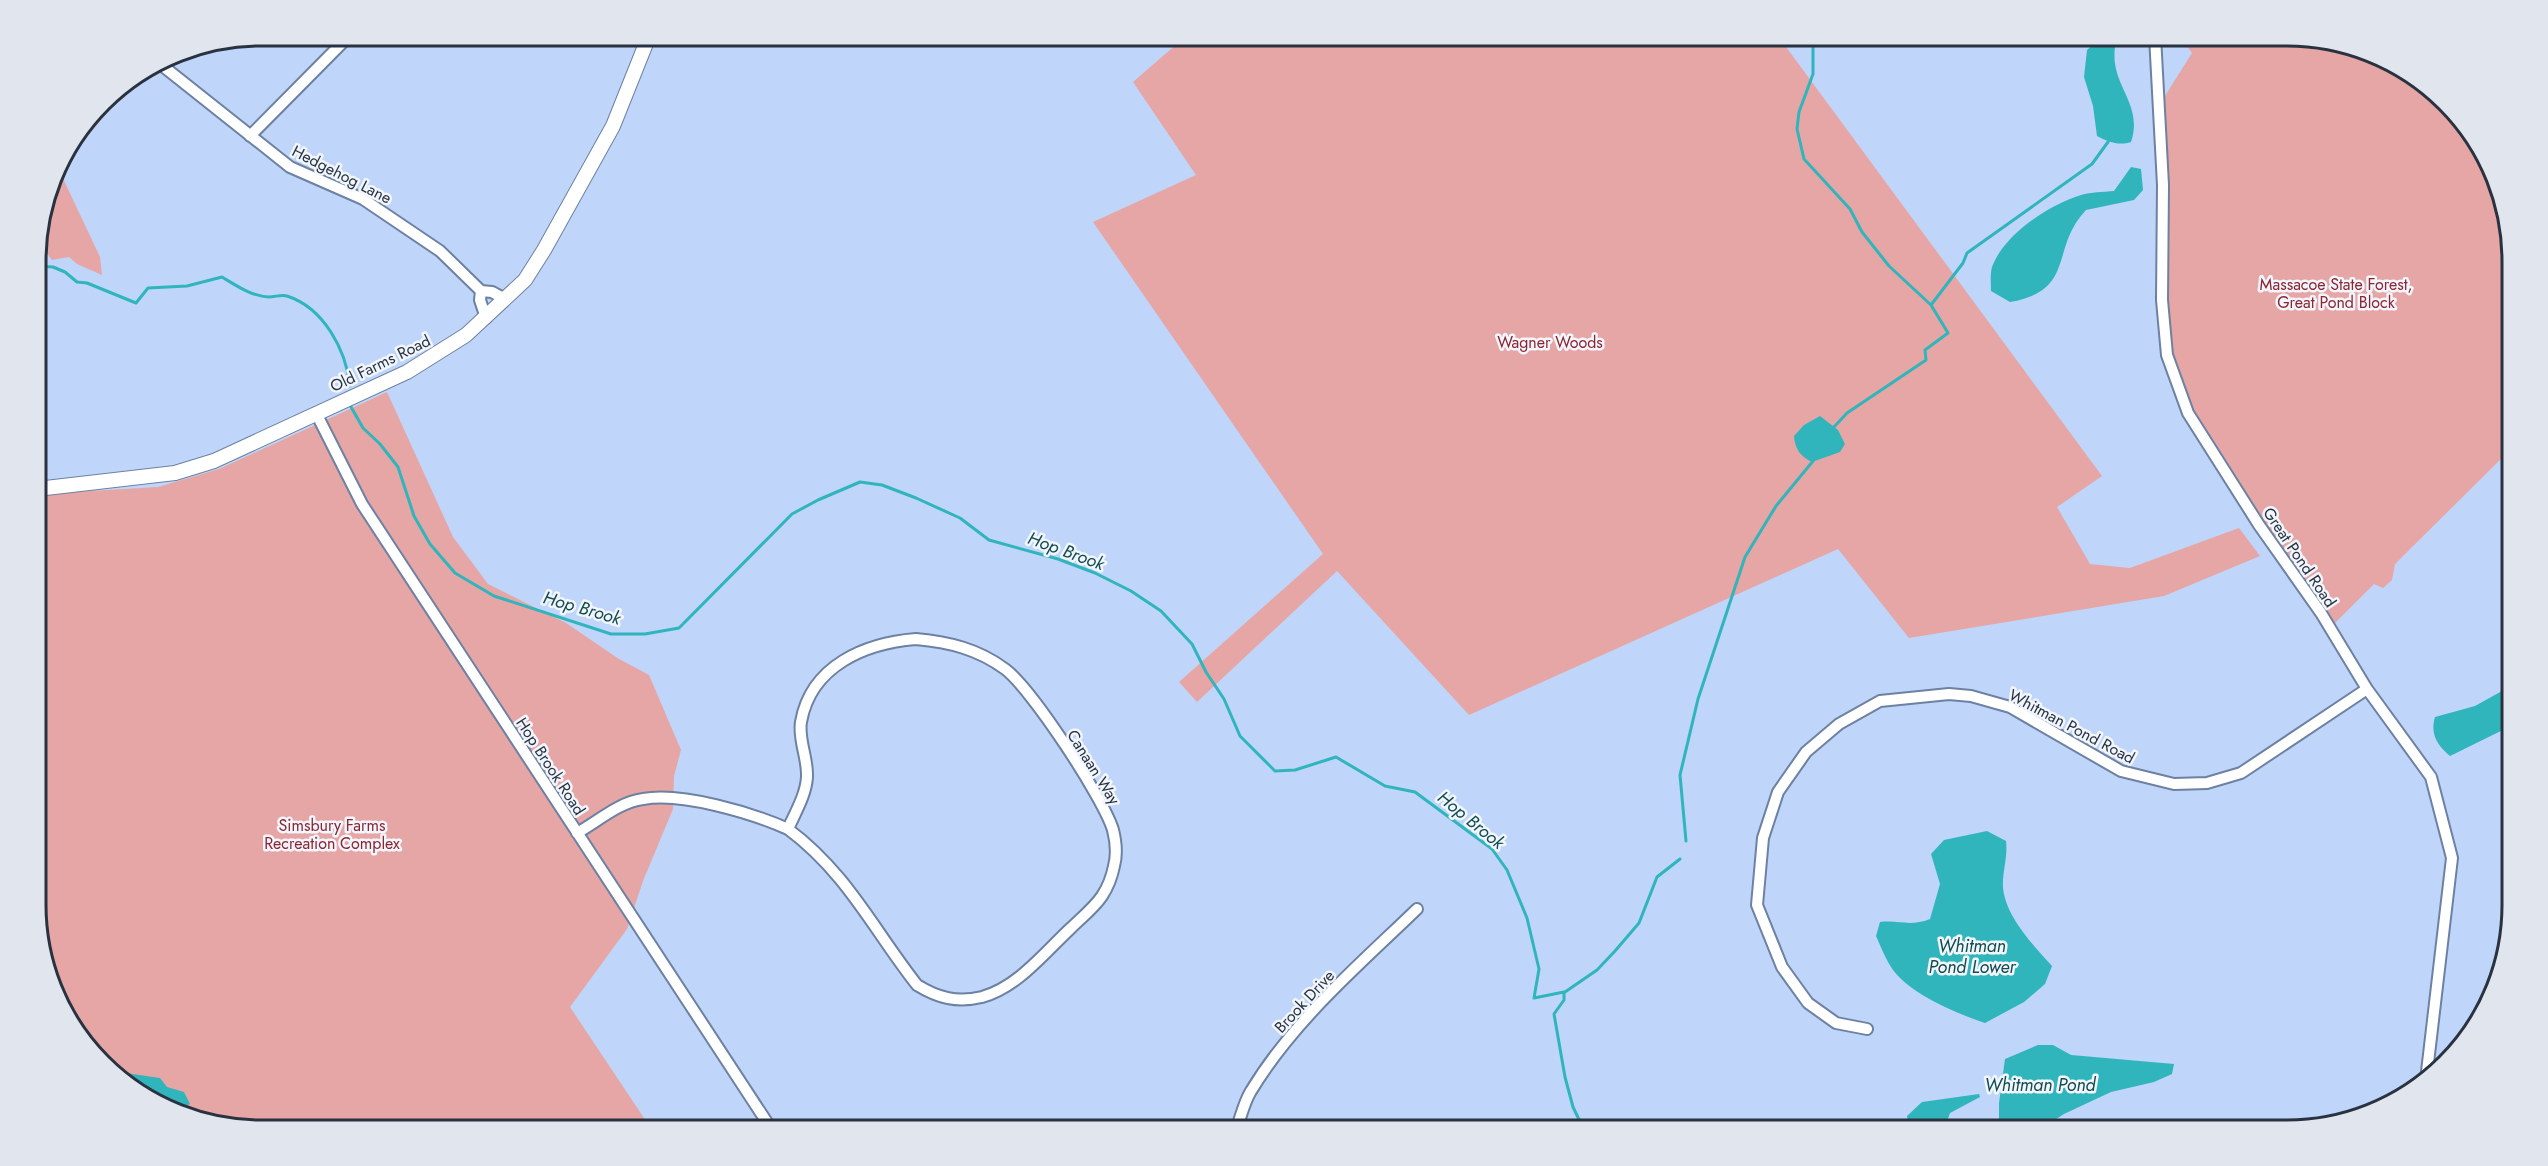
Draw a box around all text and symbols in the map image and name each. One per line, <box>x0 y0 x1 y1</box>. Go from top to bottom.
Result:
street label: Hedgehog Lane <box>288 140 395 209</box>
park label: Massacoe State Forest, Great Pond Block <box>2260 273 2412 314</box>
street label: Old Farms Road <box>326 329 434 398</box>
park label: Wagner Woods <box>1497 331 1603 354</box>
street label: Great Pond Road <box>2258 503 2342 612</box>
water label: Hop Brook <box>1024 525 1109 577</box>
water label: Hop Brook <box>540 585 625 632</box>
street label: Whitman Pond Road <box>2005 684 2139 769</box>
street label: Hop Brook Road <box>510 713 591 820</box>
street label: Canaan Way <box>1061 725 1126 810</box>
water label: Hop Brook <box>1432 785 1511 856</box>
park label: Simsbury Farms Recreation Complex <box>264 814 400 855</box>
water label: Whitman Pond Lower <box>1929 933 2016 980</box>
street label: Brook Drive <box>1269 965 1340 1038</box>
water label: Whitman Pond <box>1984 1072 2097 1098</box>

